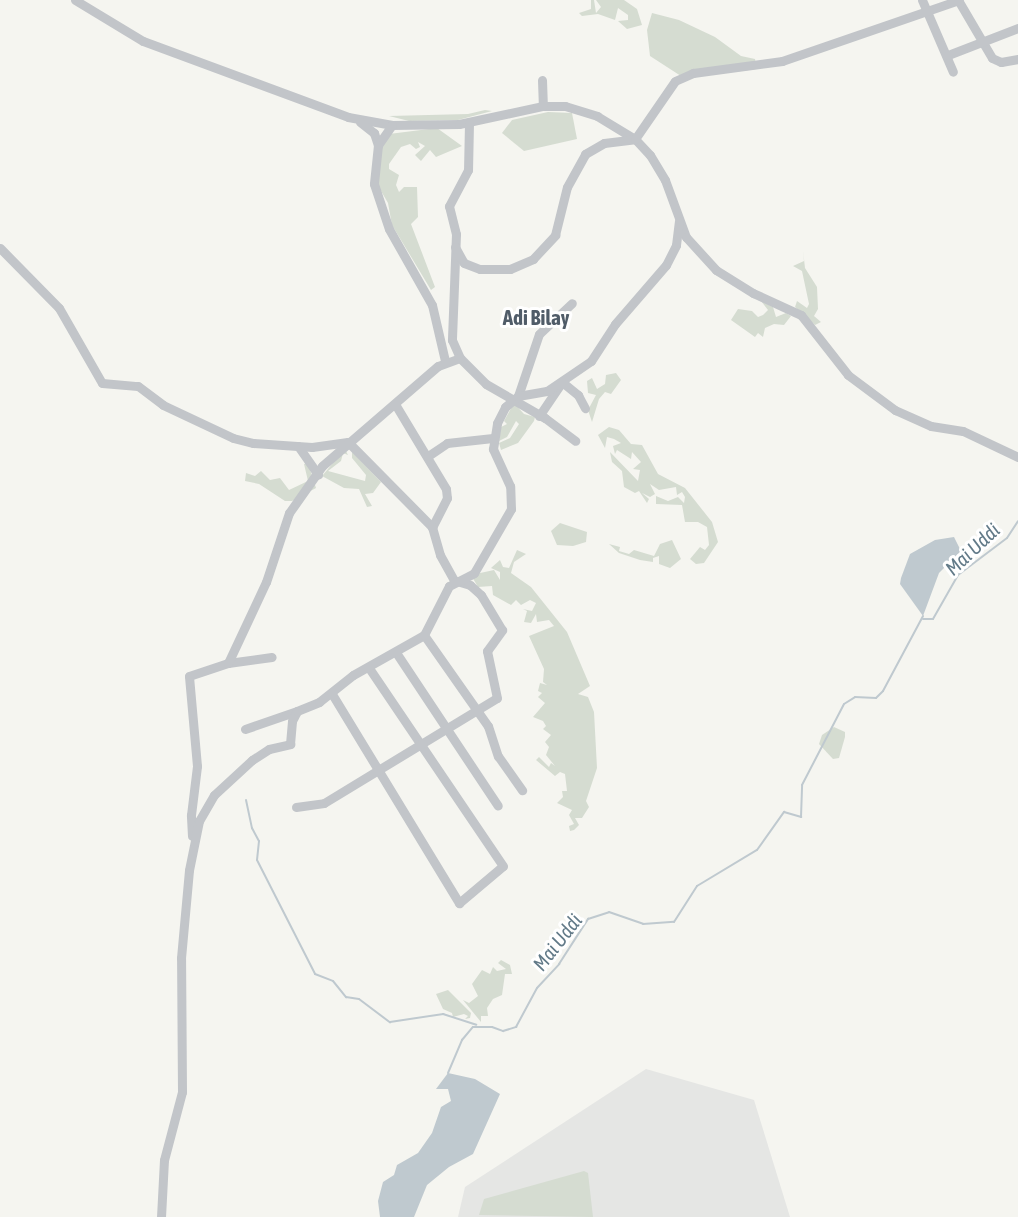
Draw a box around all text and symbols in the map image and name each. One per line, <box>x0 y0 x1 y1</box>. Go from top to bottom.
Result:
district label: Adi Bilay <box>503 304 569 330</box>
water label: Mai Uddi <box>940 518 1004 580</box>
water label: Mai Uddi <box>527 909 587 975</box>

